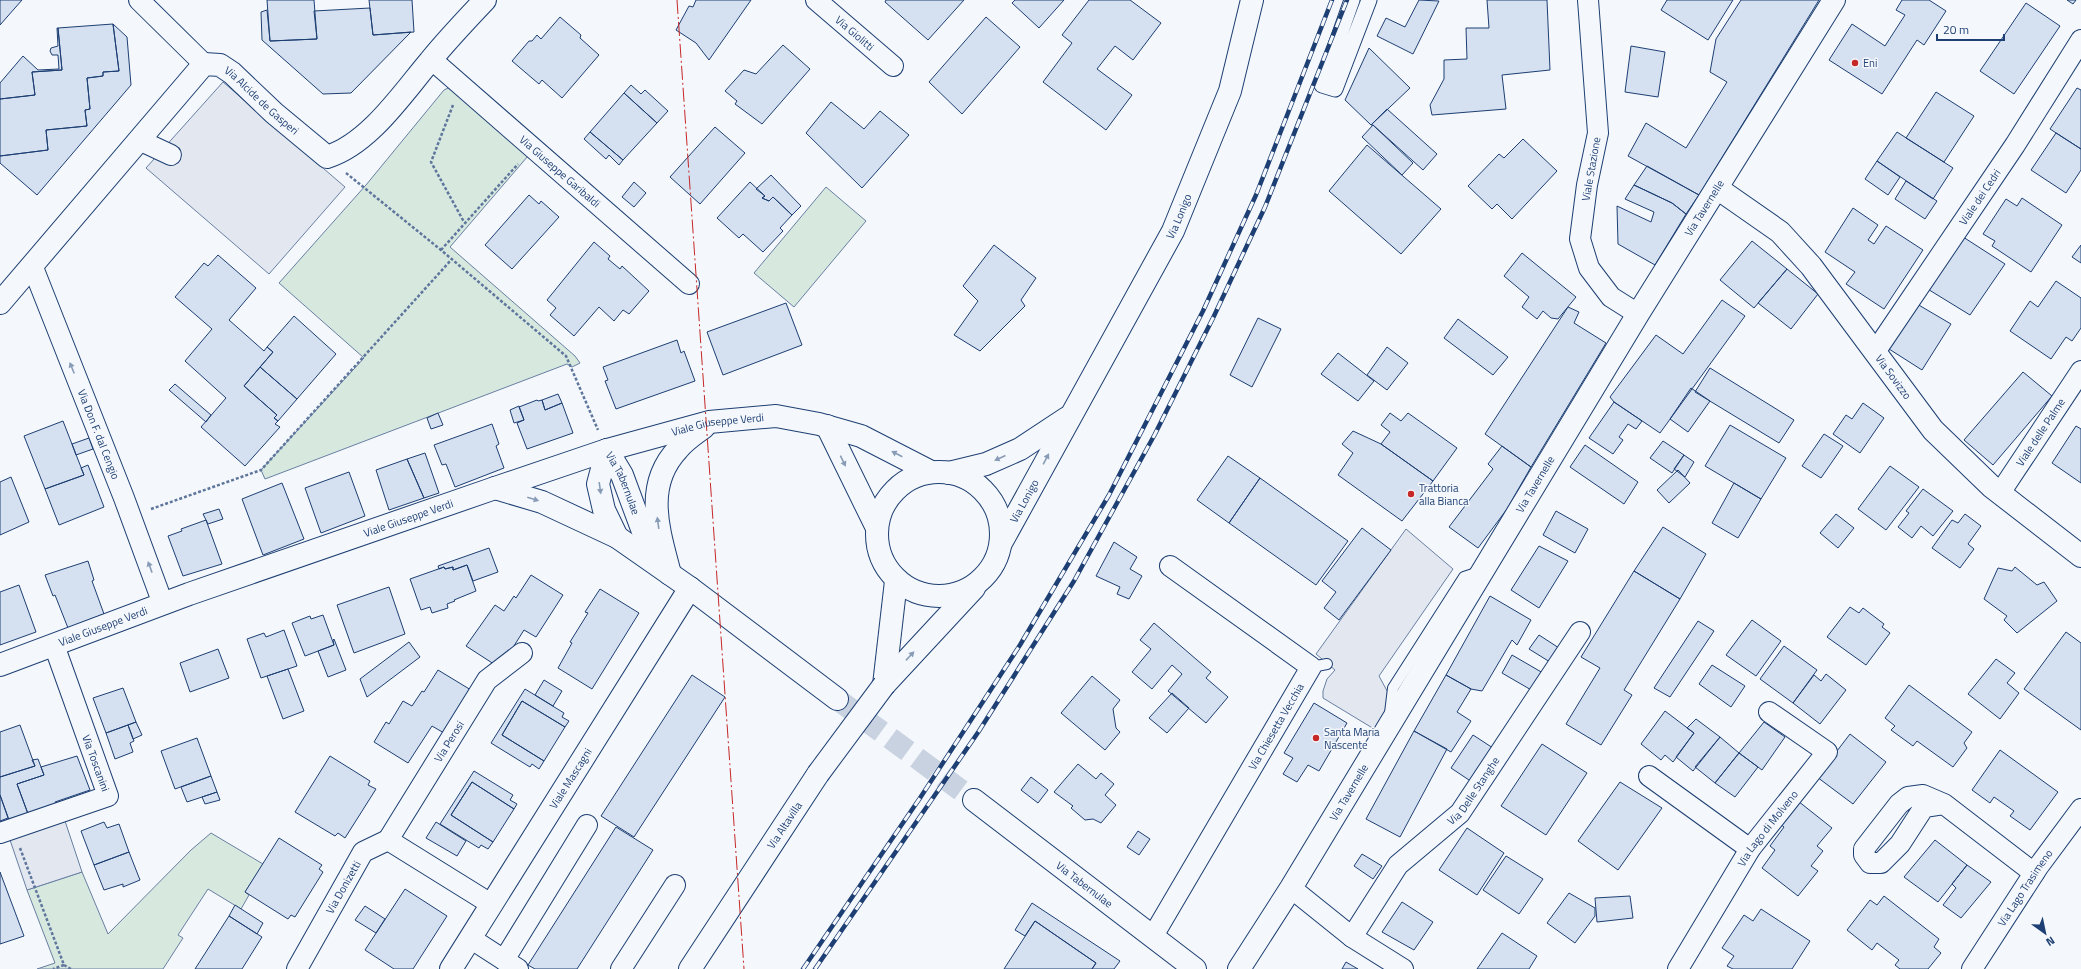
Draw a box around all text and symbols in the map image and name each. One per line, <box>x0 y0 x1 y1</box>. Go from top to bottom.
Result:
street label: Via Giolitti <box>832 12 878 55</box>
scale bar <box>1937 16 2004 42</box>
text: 20 m <box>1943 20 1969 39</box>
place label: Eni <box>1863 55 1877 71</box>
marker: Eni <box>1850 58 1860 68</box>
street label: Via Alcide de Gasperi <box>221 62 302 138</box>
street label: Via Giuseppe Garibaldi <box>516 132 604 211</box>
street label: Viale Stazione <box>1577 135 1605 202</box>
street label: Viale dei Cedri <box>1955 166 2004 228</box>
street label: Via Tavernelle <box>1681 176 1728 239</box>
street label: Via Lonigo <box>1162 191 1195 242</box>
street label: Via Sovizzo <box>1872 351 1915 403</box>
one-way arrow <box>69 361 75 373</box>
street label: Via Don F. dal Cengio <box>74 387 124 482</box>
street label: Viale delle Palme <box>2012 395 2069 469</box>
street label: Viale Giuseppe Verdi <box>670 409 765 440</box>
street label: Via Tabernulae <box>602 449 644 517</box>
one-way arrow <box>891 451 902 458</box>
street label: Via Tavernelle <box>1512 452 1559 516</box>
one-way arrow <box>1043 453 1049 465</box>
one-way arrow <box>993 455 1005 461</box>
one-way arrow <box>840 456 847 467</box>
street label: Via Lonigo <box>1006 476 1043 526</box>
place label: Trattoria alla Bianca <box>1419 480 1469 509</box>
one-way arrow <box>597 482 603 494</box>
marker: Trattoria alla Bianca <box>1406 489 1416 499</box>
street label: Viale Giuseppe Verdi <box>361 495 455 541</box>
one-way arrow <box>527 496 539 502</box>
one-way arrow <box>655 517 661 529</box>
one-way arrow <box>146 561 152 573</box>
street label: Viale Giuseppe Verdi <box>56 602 150 650</box>
one-way arrow <box>906 651 915 662</box>
street label: Via Chiesetta Vecchia <box>1244 680 1308 773</box>
street label: Via Perosi <box>430 718 468 765</box>
place label: Santa Maria Nascente <box>1324 724 1380 753</box>
street label: Via Toscanini <box>78 732 114 794</box>
marker: Santa Maria Nascente <box>1311 733 1321 743</box>
street label: Viale Mascagni <box>545 745 596 812</box>
street label: Via Delle Stanghe <box>1444 753 1503 829</box>
street label: Via Tavernelle <box>1325 761 1372 824</box>
street label: Via Lago di Molveno <box>1733 787 1802 869</box>
street label: Via Altavilla <box>763 798 806 852</box>
street label: Via Lago Trasimeno <box>1994 846 2057 930</box>
street label: Via Donizetti <box>322 858 365 917</box>
street label: Via Tabernulae <box>1053 858 1116 912</box>
north arrow <box>2025 913 2065 953</box>
text: N <box>2043 933 2058 950</box>

